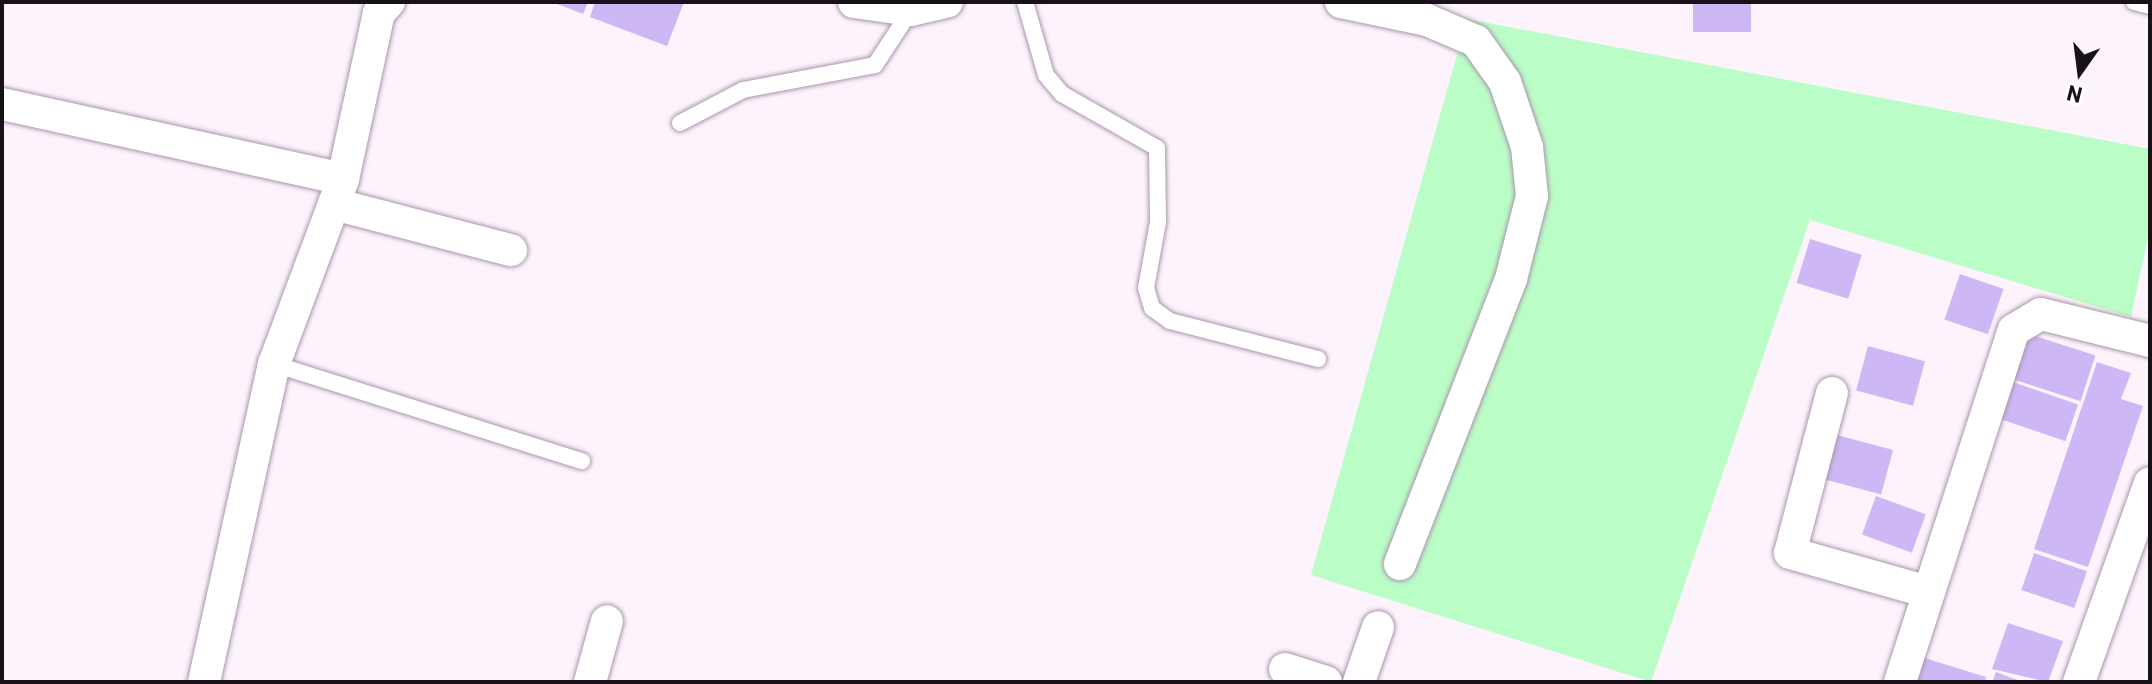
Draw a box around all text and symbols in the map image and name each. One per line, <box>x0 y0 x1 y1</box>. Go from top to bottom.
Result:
north arrow <box>2040 32 2120 112</box>
text: N <box>2064 81 2084 110</box>

